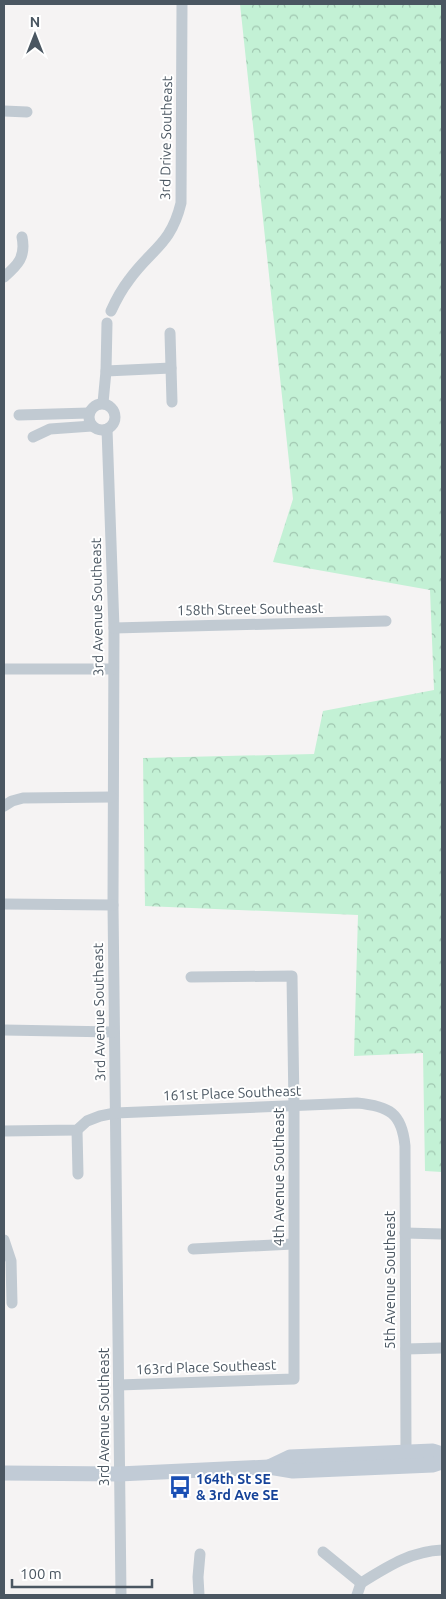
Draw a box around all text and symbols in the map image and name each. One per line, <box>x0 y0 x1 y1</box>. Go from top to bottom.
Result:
north arrow <box>10 10 60 60</box>
text: N <box>30 14 40 30</box>
street label: 3rd Drive Southeast <box>157 75 175 200</box>
street label: 3rd Avenue Southeast <box>88 537 106 676</box>
street label: 158th Street Southeast <box>177 600 324 618</box>
street label: 3rd Avenue Southeast <box>90 942 108 1081</box>
street label: 161st Place Southeast <box>162 1083 302 1103</box>
street label: 4th Avenue Southeast <box>271 1107 287 1246</box>
street label: 5th Avenue Southeast <box>382 1210 398 1349</box>
street label: 3rd Avenue Southeast <box>96 1347 112 1486</box>
street label: 163rd Place Southeast <box>135 1357 277 1377</box>
place label: 164th St SE & 3rd Ave SE <box>196 1471 279 1503</box>
bus stop icon: 164th St SE & 3rd Ave SE <box>167 1474 193 1500</box>
scale bar <box>12 1556 152 1588</box>
text: 100 m <box>20 1565 62 1582</box>

